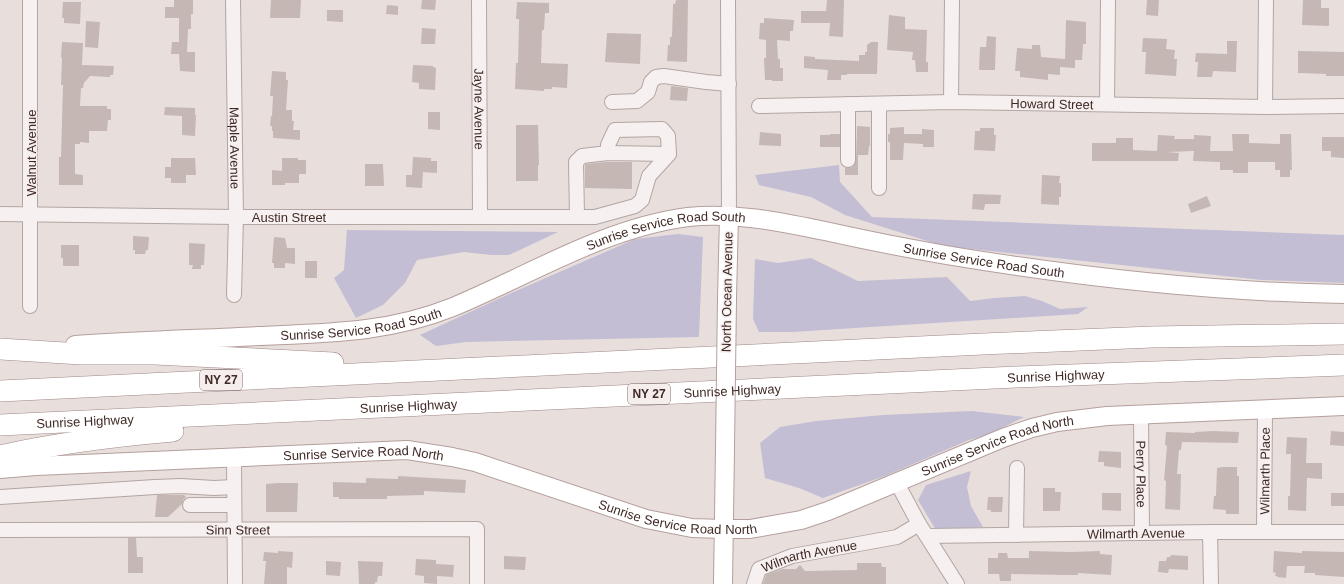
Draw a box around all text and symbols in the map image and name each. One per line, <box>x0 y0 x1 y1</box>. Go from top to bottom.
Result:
street label: Jayne Avenue <box>472 68 487 150</box>
street label: Howard Street <box>1010 95 1094 112</box>
street label: Maple Avenue <box>227 107 243 189</box>
street label: Walnut Avenue <box>24 110 39 196</box>
street label: Sunrise Service Road South <box>584 208 746 253</box>
street label: Austin Street <box>252 210 327 225</box>
street label: North Ocean Avenue <box>718 232 736 352</box>
street label: Sunrise Service Road South <box>902 240 1066 280</box>
street label: Sunrise Service Road South <box>280 304 443 343</box>
street label: Sunrise Highway <box>1007 366 1105 385</box>
road number: NY 27 <box>200 370 242 390</box>
street label: Sunrise Highway <box>683 381 782 400</box>
road number: NY 27 <box>628 384 670 404</box>
street label: Sunrise Highway <box>359 396 458 415</box>
street label: Sunrise Highway <box>36 411 135 431</box>
street label: Sunrise Service Road North <box>919 413 1074 479</box>
street label: Wilmarth Place <box>1257 427 1272 515</box>
street label: Perry Place <box>1134 440 1149 508</box>
street label: Sunrise Service Road North <box>283 442 445 463</box>
street label: Sunrise Service Road North <box>597 496 758 537</box>
street label: Sinn Street <box>206 522 271 537</box>
street label: Wilmarth Avenue <box>1087 525 1185 541</box>
street label: Wilmarth Avenue <box>759 537 858 575</box>

